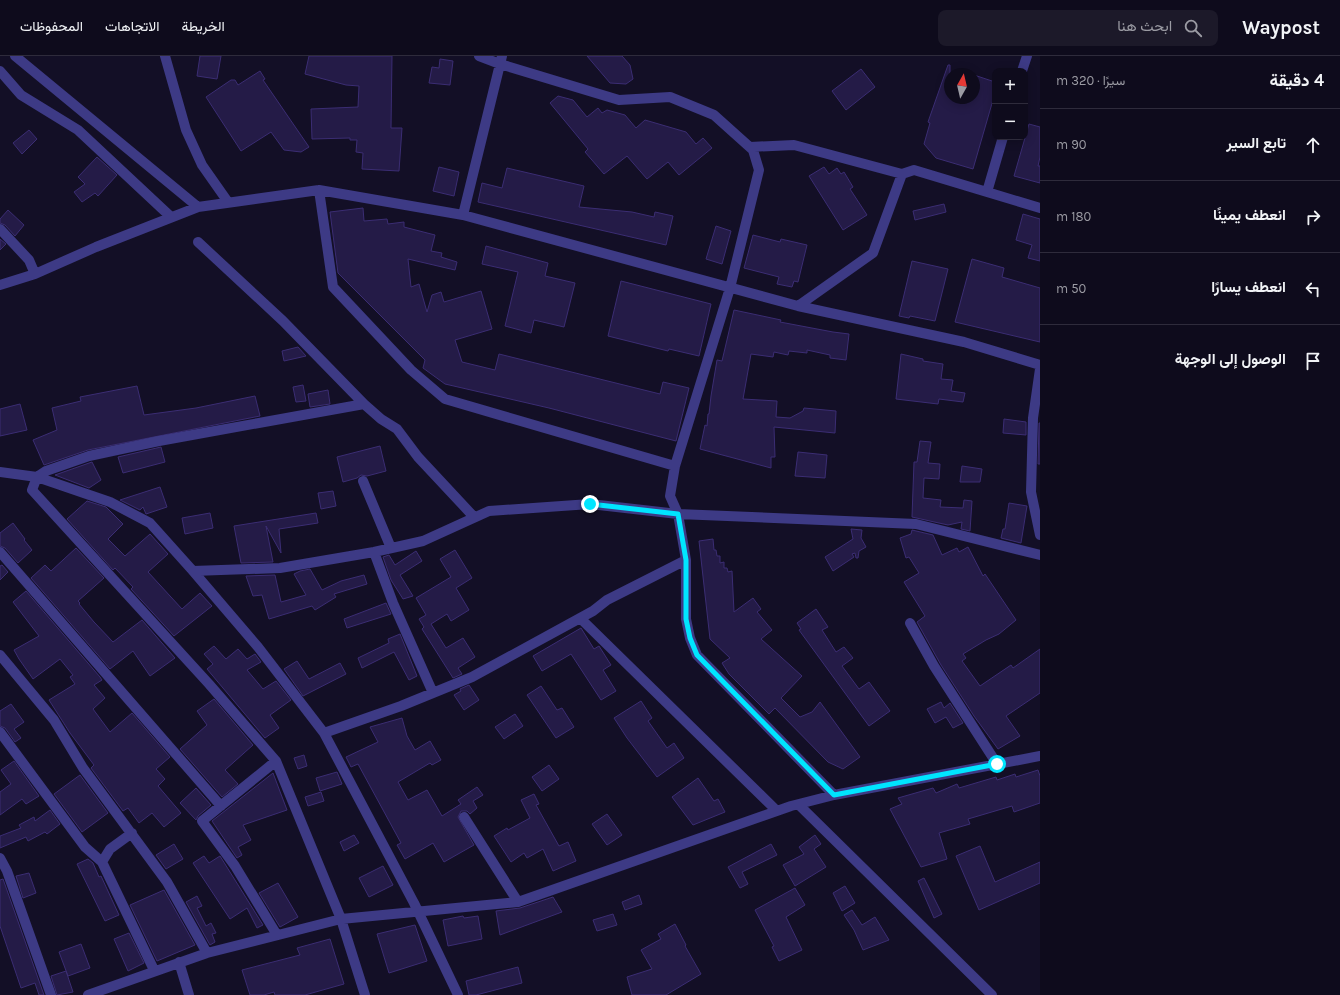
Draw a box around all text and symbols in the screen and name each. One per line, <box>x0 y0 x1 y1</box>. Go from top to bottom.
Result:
search box <box>938 10 1218 46</box>
text: ابحث هنا <box>1117 17 1172 35</box>
icon: search <box>1182 17 1204 39</box>
text: Waypost <box>1242 17 1320 39</box>
text: المحفوظات <box>20 18 83 35</box>
text: الاتجاهات <box>105 18 159 35</box>
text: الخريطة <box>181 18 225 35</box>
north arrow <box>944 68 980 104</box>
map controls <box>992 68 1028 140</box>
button: + <box>992 68 1028 104</box>
text: 4 دقيقة <box>1269 70 1324 90</box>
text: سيرًا · 320 m <box>1056 73 1125 88</box>
button: − <box>992 104 1028 140</box>
text: تابع السير <box>1226 134 1286 152</box>
icon: ahead <box>1302 134 1324 156</box>
text: 90 m <box>1056 137 1087 152</box>
text: انعطف يمينًا <box>1213 206 1286 224</box>
icon: right <box>1302 206 1324 228</box>
text: 180 m <box>1056 209 1091 224</box>
text: انعطف يسارًا <box>1211 278 1286 296</box>
icon: left <box>1302 278 1324 300</box>
text: 50 m <box>1056 281 1086 296</box>
text: الوصول إلى الوجهة <box>1175 350 1286 368</box>
icon: arrive <box>1302 350 1324 372</box>
route end <box>581 495 599 513</box>
route start <box>988 755 1006 773</box>

